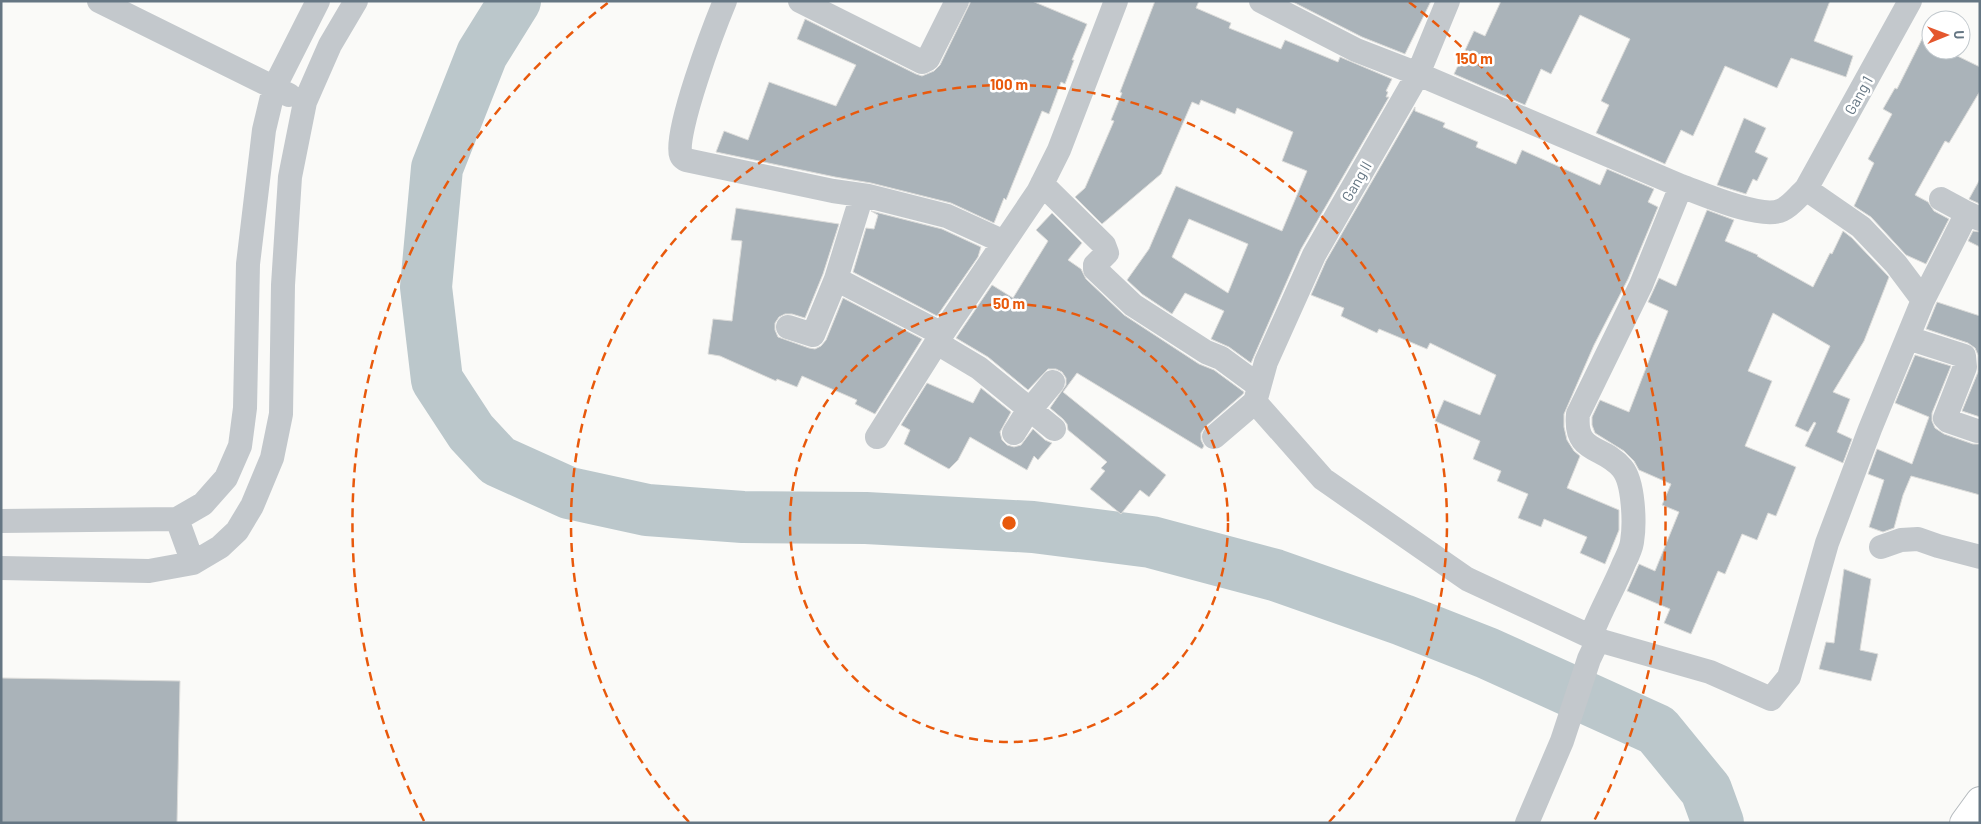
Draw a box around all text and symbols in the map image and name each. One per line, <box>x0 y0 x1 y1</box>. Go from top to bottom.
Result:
north arrow <box>1921 10 1971 60</box>
text: U <box>1951 30 1968 40</box>
text: 150 m <box>1455 49 1493 67</box>
street label: Gang 1 <box>1840 73 1876 117</box>
text: 100 m <box>990 75 1028 93</box>
street label: Gang II <box>1337 158 1375 204</box>
text: 50 m <box>993 294 1025 312</box>
centre of rings <box>1000 514 1018 532</box>

